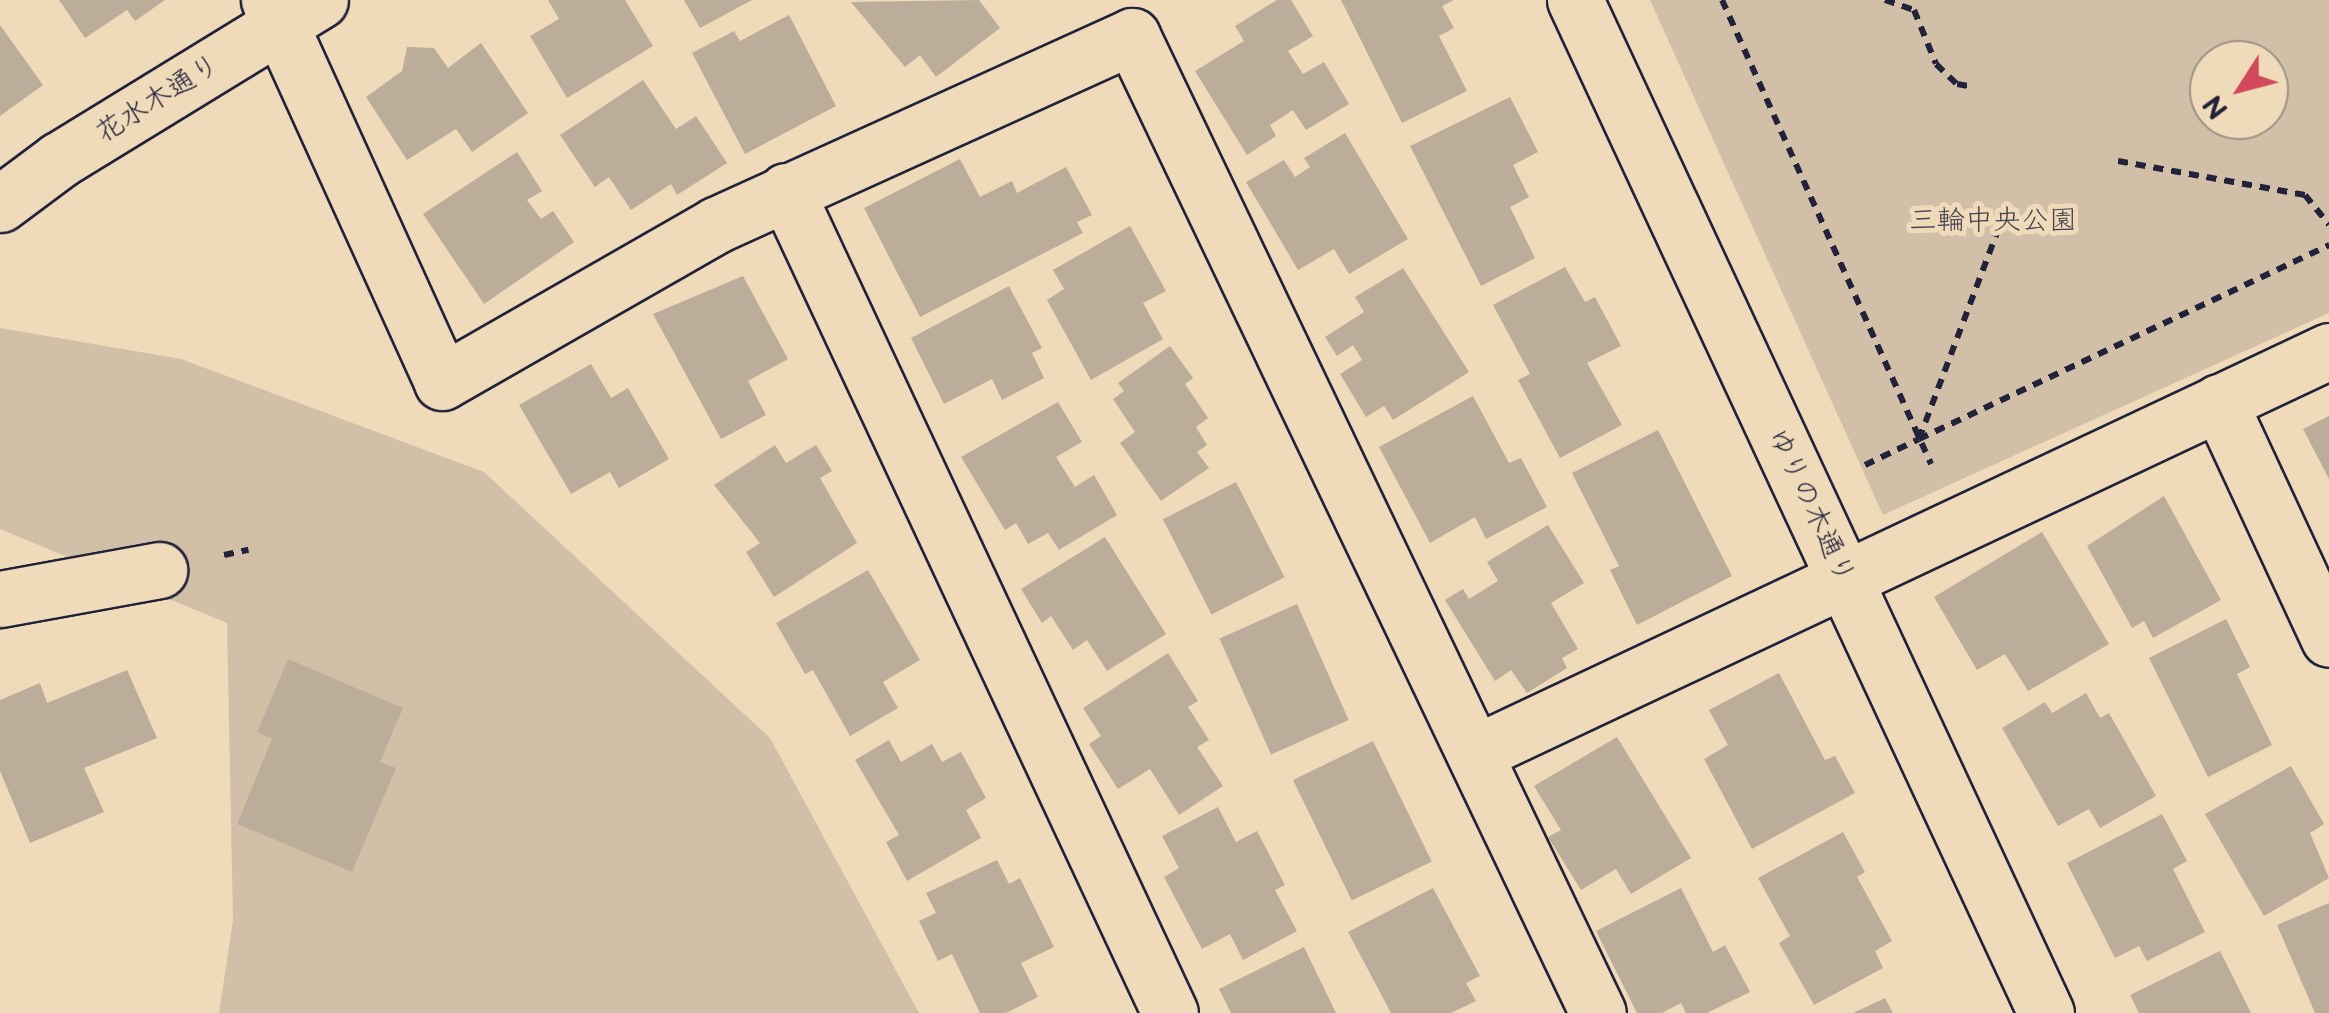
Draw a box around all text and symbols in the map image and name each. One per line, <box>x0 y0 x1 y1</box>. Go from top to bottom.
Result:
north arrow <box>2189 40 2289 140</box>
street label: 花水木通り <box>90 48 226 150</box>
text: N <box>2196 89 2235 125</box>
park label: 三輪中央公園 <box>1909 204 2077 238</box>
street label: ゆりの木通り <box>1760 423 1862 589</box>

